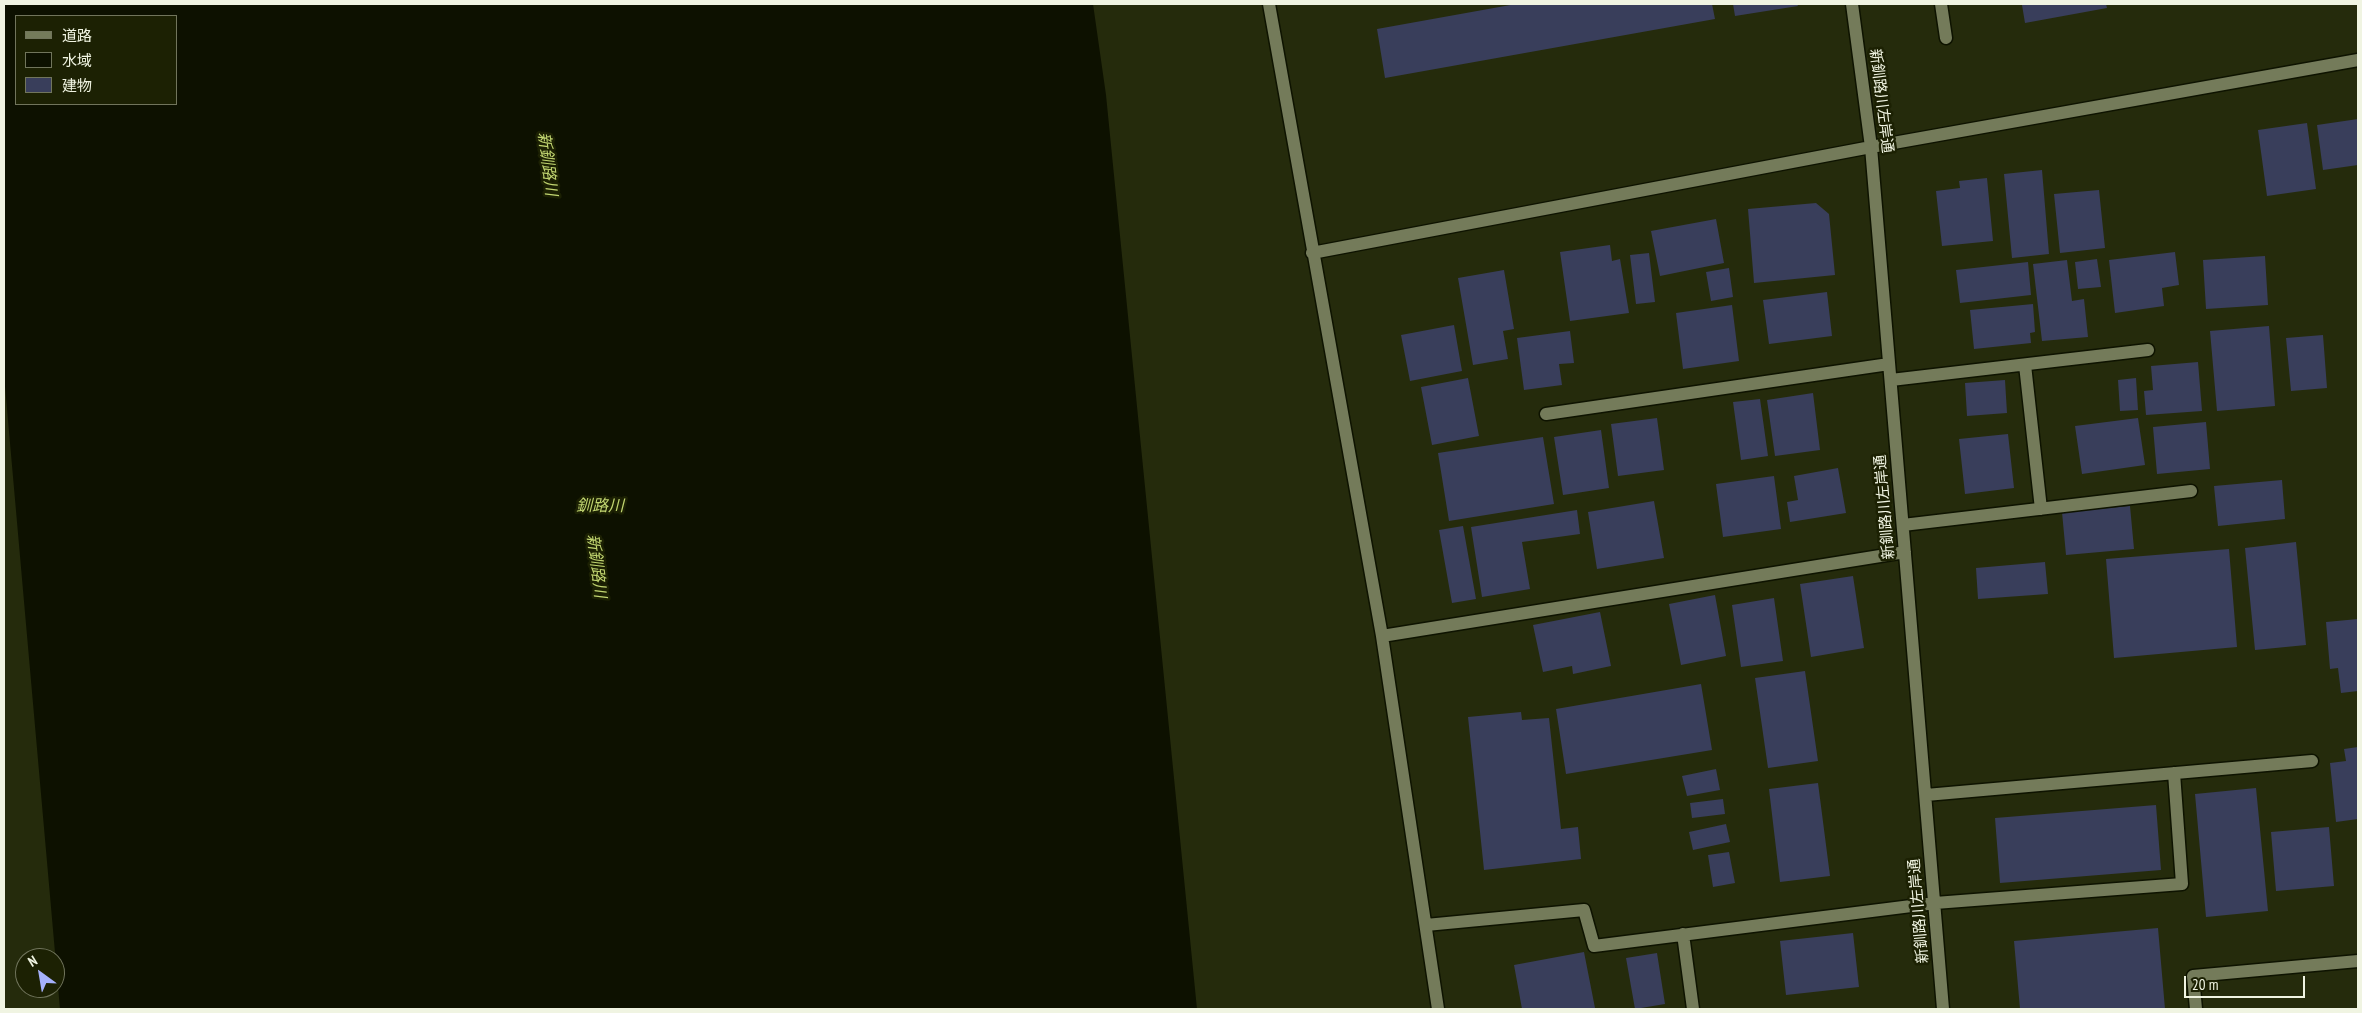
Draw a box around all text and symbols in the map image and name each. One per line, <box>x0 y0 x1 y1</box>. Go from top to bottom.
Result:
legend <box>15 15 178 105</box>
text: 道路 <box>62 26 92 45</box>
street label: 新釧路川左岸通 <box>1866 48 1896 154</box>
text: 水域 <box>62 51 92 70</box>
text: 建物 <box>62 76 92 95</box>
water label: 新釧路川 <box>534 131 560 197</box>
street label: 新釧路川左岸通 <box>1871 454 1899 560</box>
water label: 釧路川 <box>576 496 624 516</box>
water label: 新釧路川 <box>583 533 609 599</box>
street label: 新釧路川左岸通 <box>1905 858 1933 964</box>
north arrow <box>15 948 65 998</box>
text: N <box>25 951 41 971</box>
scale bar <box>2187 966 2308 998</box>
text: 20 m <box>2192 975 2218 994</box>

